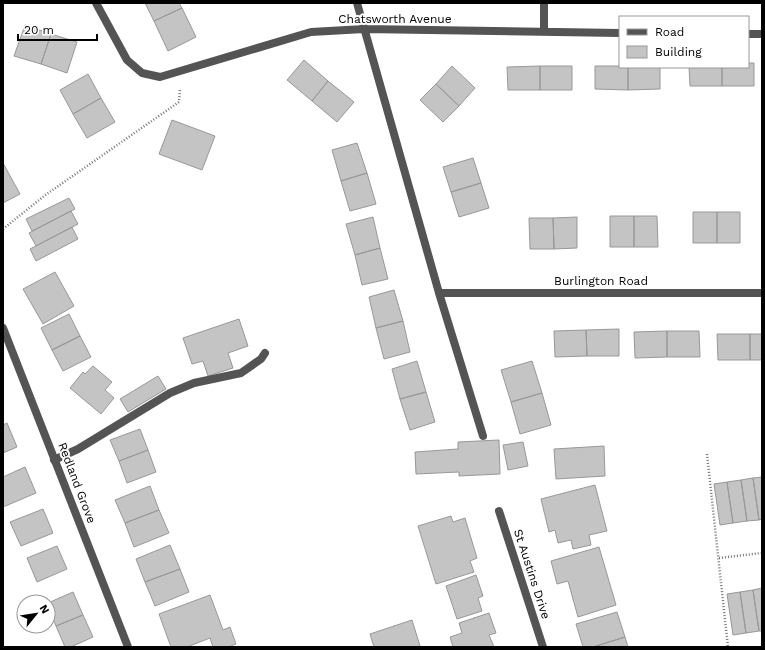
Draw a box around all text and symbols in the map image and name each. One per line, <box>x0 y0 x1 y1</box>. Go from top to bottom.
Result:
street label: Chatsworth Avenue <box>338 12 452 26</box>
scale bar <box>18 16 97 42</box>
legend <box>619 16 749 68</box>
text: 20 m <box>24 23 54 37</box>
text: Road <box>655 25 684 39</box>
text: Building <box>655 45 702 59</box>
street label: Burlington Road <box>554 274 648 288</box>
street label: Redland Grove <box>55 441 99 525</box>
street label: St Austins Drive <box>511 527 553 621</box>
north arrow <box>16 594 56 634</box>
text: N <box>37 602 52 616</box>

